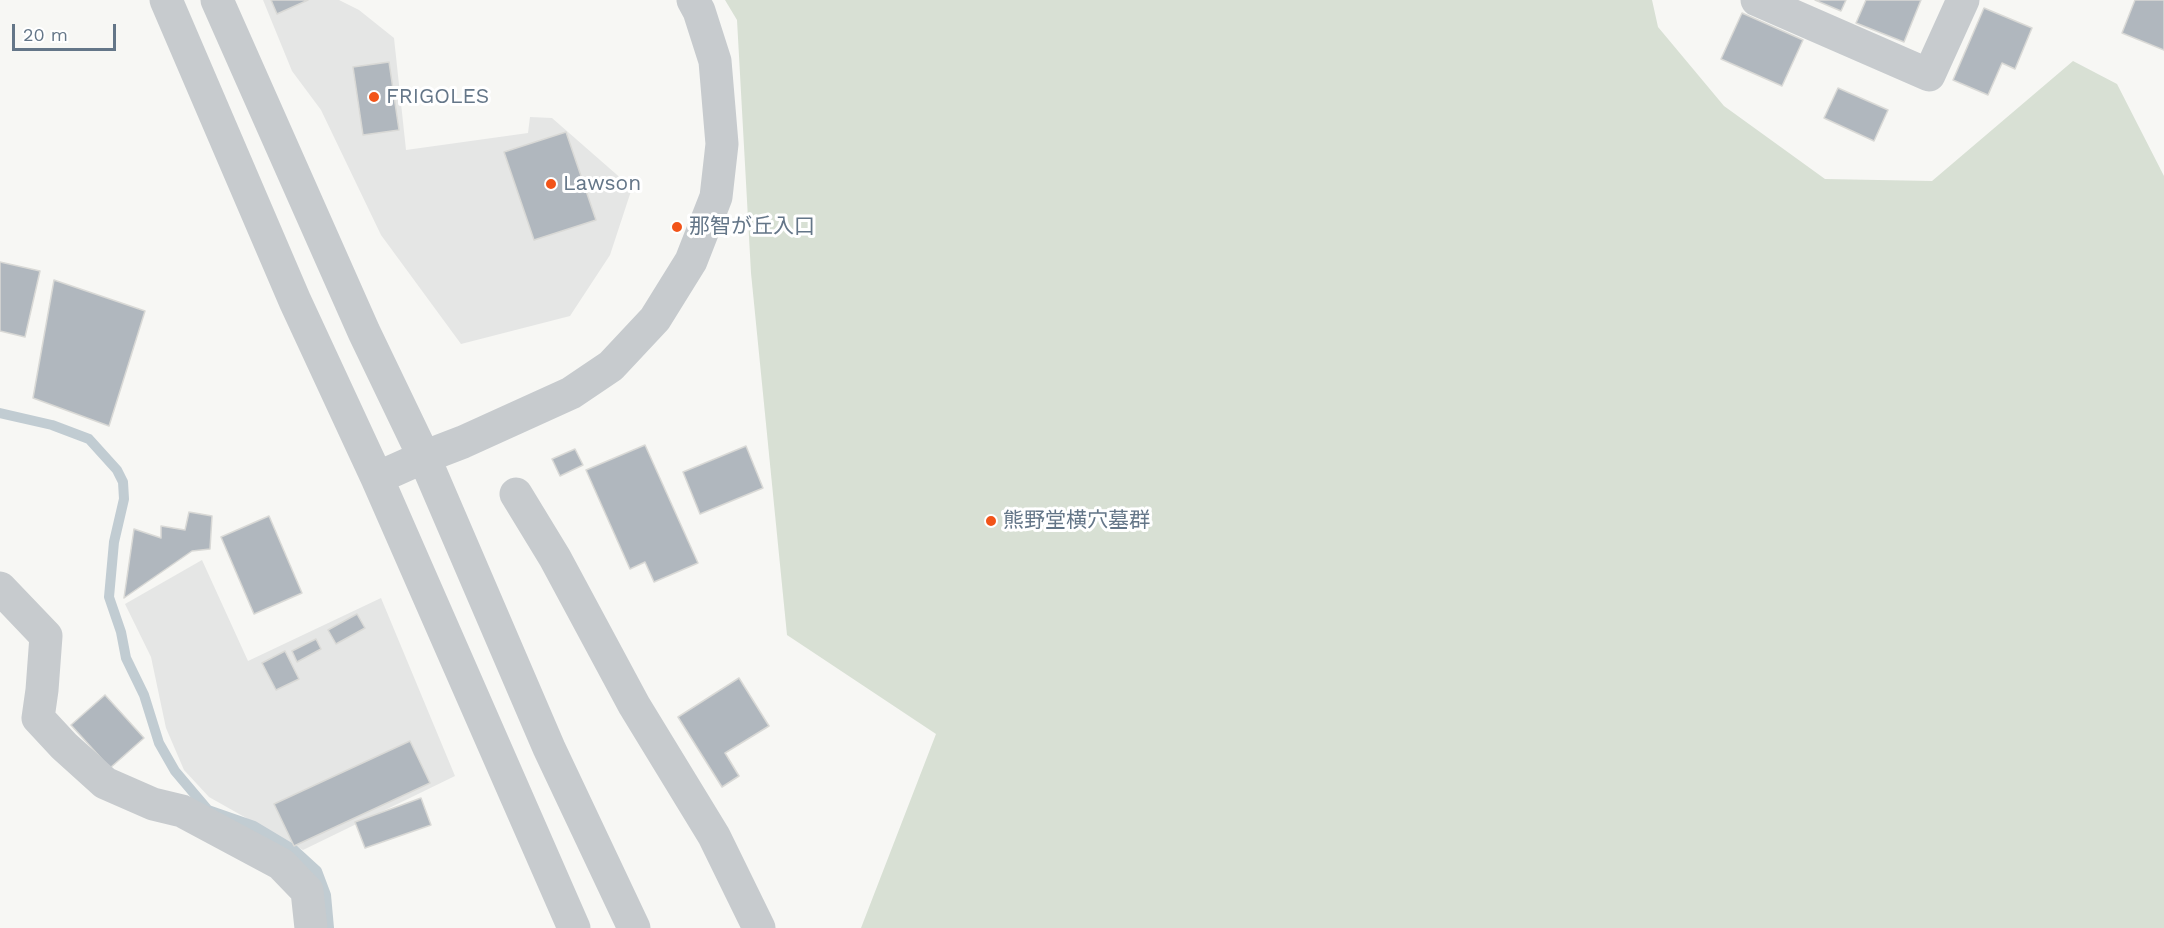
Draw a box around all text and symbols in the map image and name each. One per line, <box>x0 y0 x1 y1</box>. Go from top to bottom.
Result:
scale bar <box>15 12 118 50</box>
text: 20 m <box>23 24 68 45</box>
place label: FRIGOLES <box>386 84 489 110</box>
marker: FRIGOLES <box>367 90 381 104</box>
place label: Lawson <box>563 171 641 197</box>
marker: Lawson <box>544 177 558 191</box>
place label: 那智が丘入口 <box>689 214 815 240</box>
marker: 那智が丘入口 <box>670 220 684 234</box>
place label: 熊野堂横穴墓群 <box>1003 508 1150 534</box>
marker: 熊野堂横穴墓群 <box>984 514 998 528</box>

